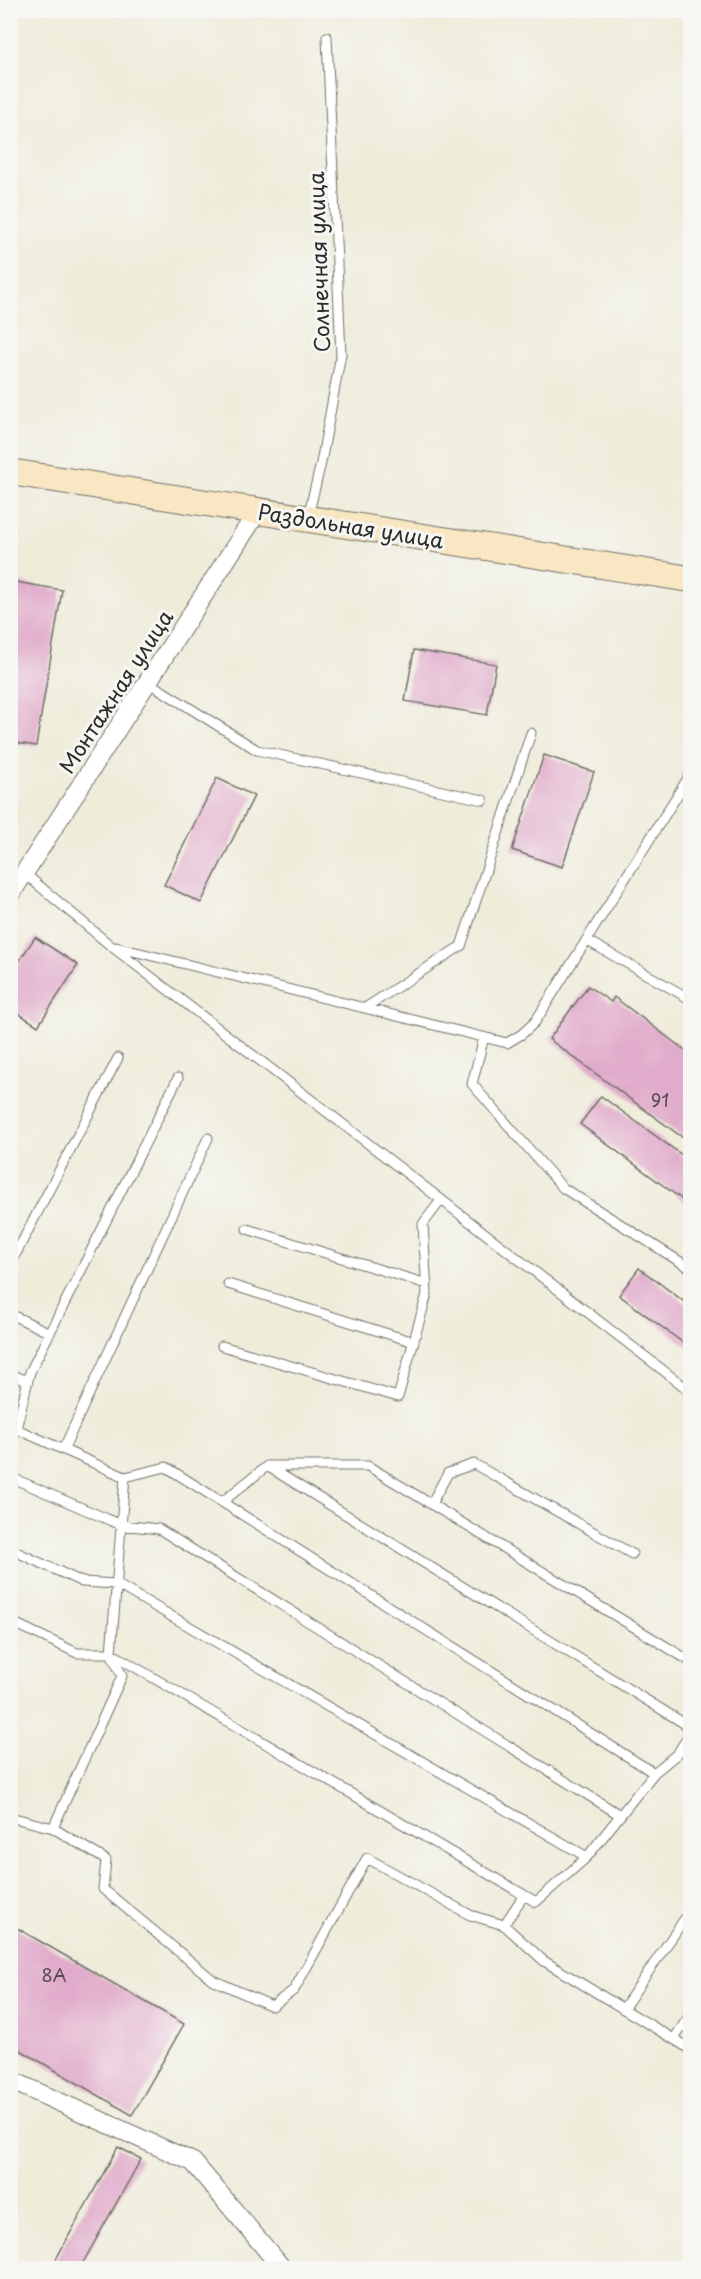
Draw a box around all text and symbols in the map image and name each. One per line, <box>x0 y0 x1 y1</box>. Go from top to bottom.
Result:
street label: Солнечная улица <box>299 170 337 353</box>
street label: Раздольная улица <box>256 495 447 556</box>
street label: Монтажная улица <box>50 602 180 779</box>
house number: 91 <box>651 1086 669 1113</box>
house number: 8А <box>41 1961 67 1988</box>

